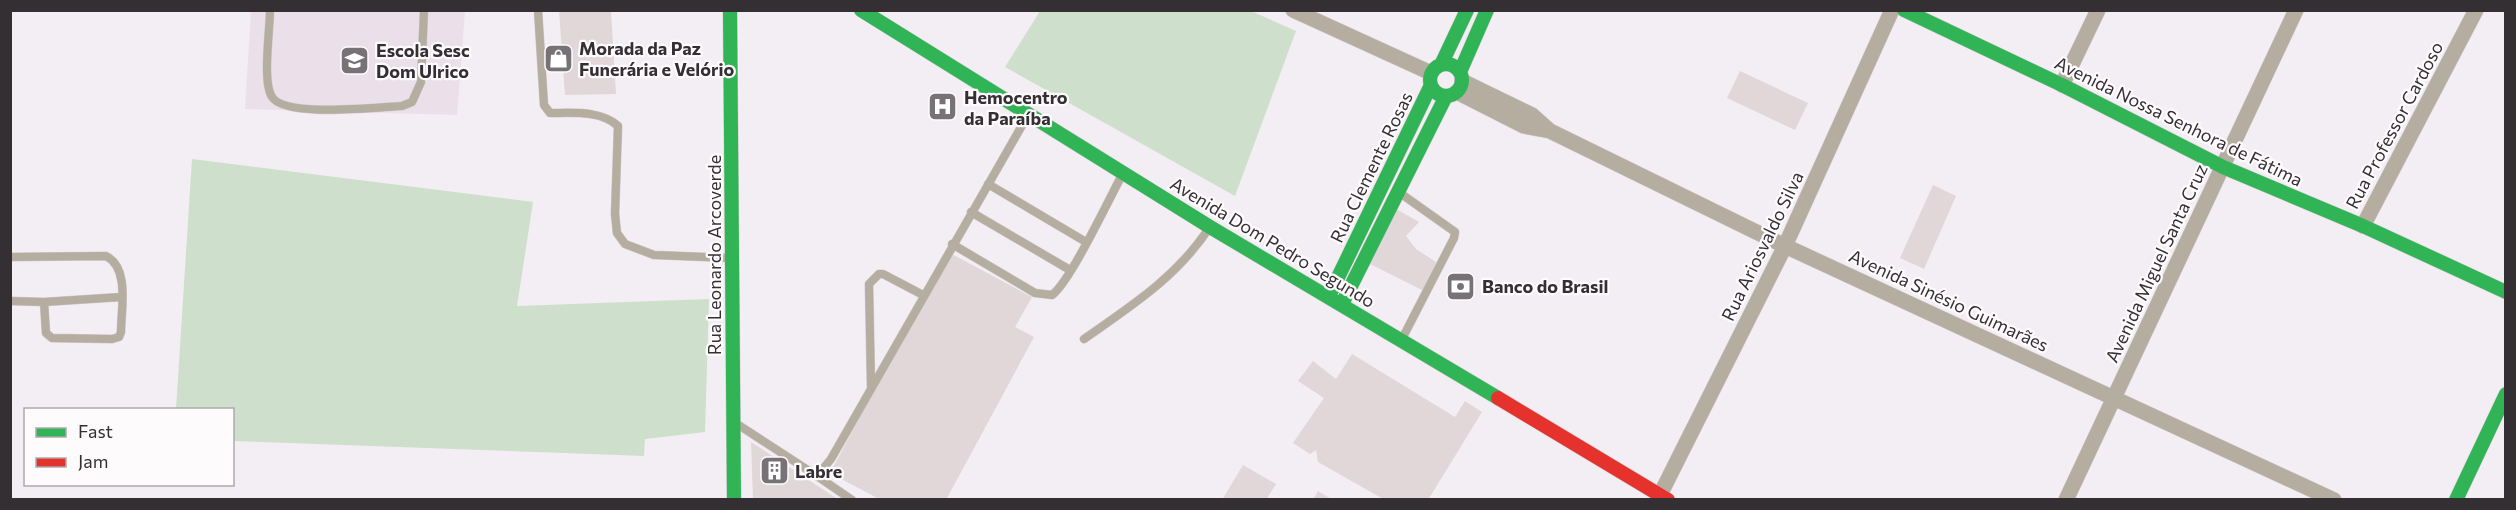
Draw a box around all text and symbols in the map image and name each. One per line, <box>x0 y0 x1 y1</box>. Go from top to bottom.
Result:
place label: Morada da Paz Funerária e Velório <box>579 37 734 80</box>
street label: Rua Professor Cardoso <box>2341 38 2447 212</box>
place label: Escola Sesc Dom Ulrico <box>376 39 470 82</box>
shop icon: Morada da Paz Funerária e Velório <box>542 42 574 74</box>
school or university icon: Escola Sesc Dom Ulrico <box>339 44 371 76</box>
street label: Avenida Nossa Senhora de Fátima <box>2052 51 2306 191</box>
place label: Hemocentro da Paraíba <box>964 86 1068 129</box>
street label: Rua Clemente Rosas <box>1325 88 1417 246</box>
hospital icon: Hemocentro da Paraíba <box>927 91 959 123</box>
street label: Rua Leonardo Arcoverde <box>703 155 725 355</box>
street label: Avenida Miguel Santa Cruz <box>2100 160 2212 366</box>
street label: Rua Ariosvaldo Silva <box>1716 168 1808 324</box>
street label: Avenida Dom Pedro Segundo <box>1167 172 1379 312</box>
street label: Avenida Sinésio Guimarães <box>1846 244 2052 356</box>
bank icon: Banco do Brasil <box>1445 270 1477 302</box>
place label: Banco do Brasil <box>1482 275 1608 297</box>
legend <box>24 408 234 486</box>
text: Fast <box>78 420 113 442</box>
text: Jam <box>78 450 108 472</box>
building icon: Labre <box>758 455 790 487</box>
place label: Labre <box>795 460 842 482</box>

